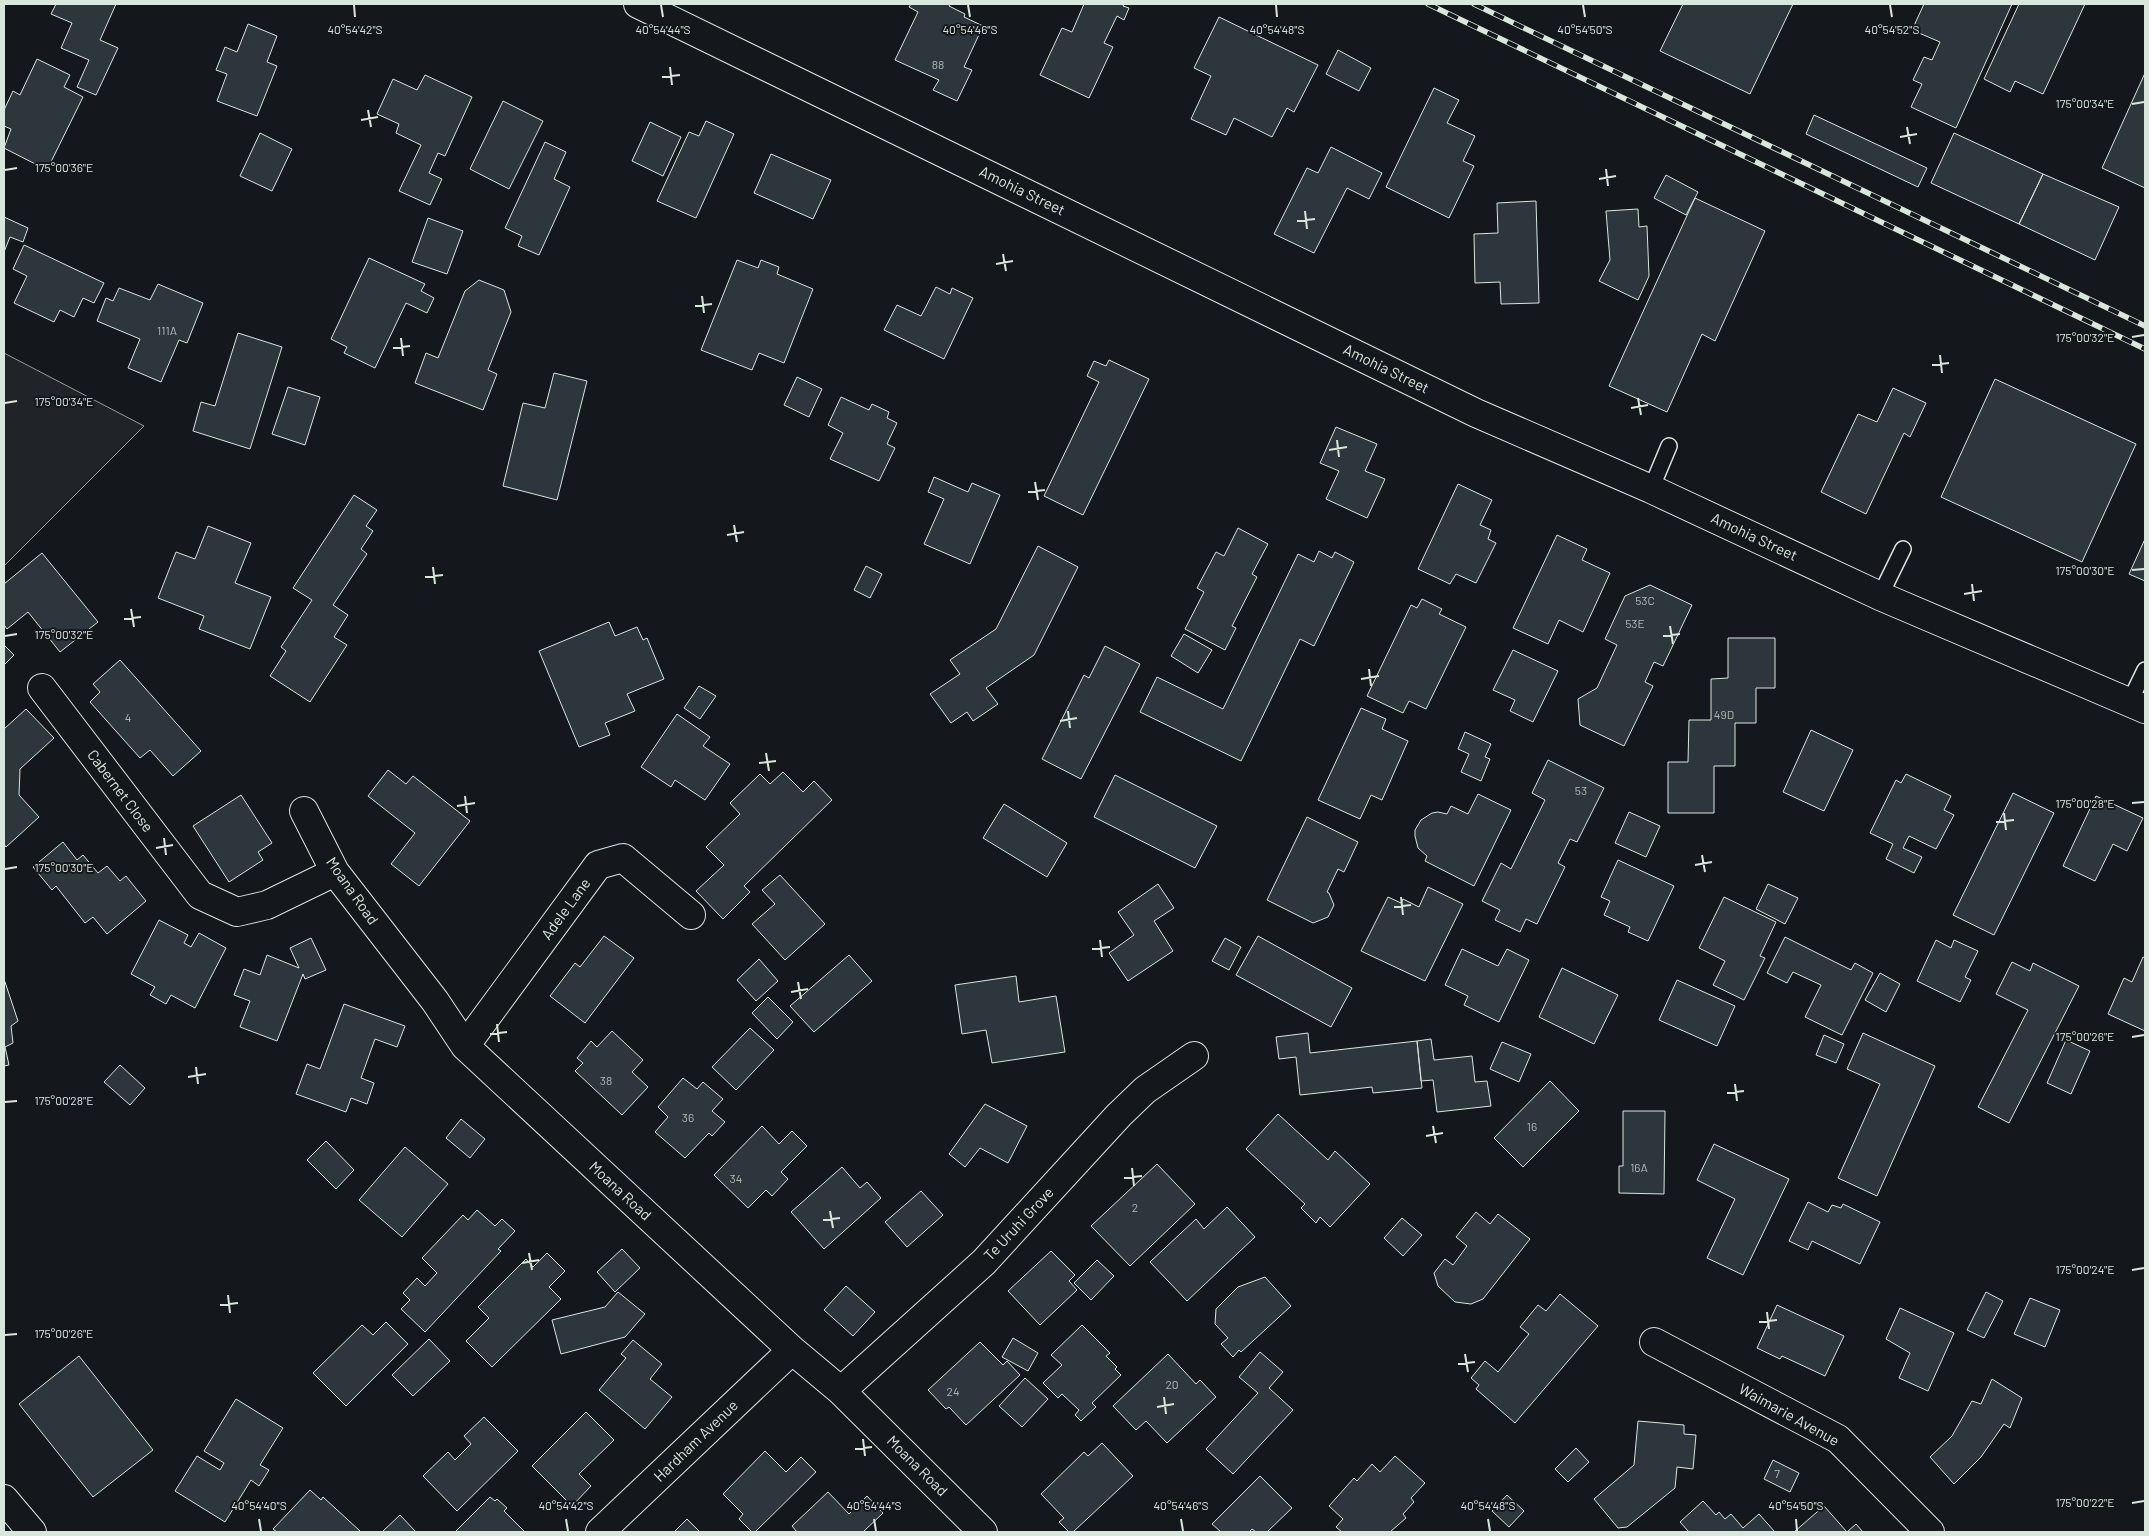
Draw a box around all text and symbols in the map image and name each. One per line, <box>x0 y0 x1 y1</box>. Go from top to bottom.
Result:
text: 40°54'42"S <box>327 22 383 36</box>
text: 40°54'44"S <box>635 22 691 36</box>
text: 40°54'46"S <box>943 22 998 36</box>
text: 40°54'48"S <box>1249 22 1305 36</box>
text: 40°54'50"S <box>1557 22 1613 36</box>
text: 40°54'52"S <box>1865 22 1919 36</box>
house number: 88 <box>932 57 944 71</box>
text: 175°00'34"E <box>2056 96 2114 110</box>
text: 175°00'36"E <box>35 160 93 174</box>
street label: Amohia Street <box>977 162 1068 219</box>
house number: 111A <box>157 323 177 337</box>
text: 175°00'32"E <box>2056 330 2114 344</box>
street label: Amohia Street <box>1341 340 1432 397</box>
text: 175°00'34"E <box>35 394 93 408</box>
street label: Amohia Street <box>1708 508 1800 564</box>
text: 175°00'30"E <box>2055 563 2115 577</box>
house number: 53C <box>1635 593 1655 607</box>
house number: 53E <box>1625 616 1645 630</box>
text: 175°00'32"E <box>35 627 93 641</box>
house number: 49D <box>1714 707 1734 721</box>
house number: 4 <box>125 710 131 724</box>
street label: Cabernet Close <box>84 746 158 835</box>
house number: 53 <box>1575 783 1587 797</box>
text: 175°00'28"E <box>2056 796 2114 810</box>
street label: Moana Road <box>323 853 383 928</box>
text: 175°00'30"E <box>34 860 94 874</box>
street label: Adele Lane <box>537 874 594 943</box>
text: 175°00'26"E <box>2056 1029 2114 1043</box>
house number: 38 <box>600 1073 612 1087</box>
text: 175°00'28"E <box>35 1093 93 1107</box>
house number: 36 <box>682 1110 694 1124</box>
house number: 16 <box>1527 1119 1537 1133</box>
street label: Moana Road <box>586 1157 656 1224</box>
house number: 16A <box>1630 1160 1648 1174</box>
house number: 34 <box>730 1171 742 1185</box>
street label: Te Uruhi Grove <box>980 1183 1057 1264</box>
house number: 2 <box>1132 1200 1138 1214</box>
text: 175°00'24"E <box>2055 1262 2115 1276</box>
text: 175°00'26"E <box>35 1326 93 1340</box>
house number: 20 <box>1165 1377 1179 1391</box>
street label: Waimarie Avenue <box>1736 1379 1843 1449</box>
house number: 24 <box>946 1384 960 1398</box>
street label: Hardham Avenue <box>650 1396 741 1485</box>
street label: Moana Road <box>884 1431 952 1499</box>
house number: 7 <box>1774 1466 1780 1480</box>
text: 175°00'22"E <box>2055 1495 2115 1509</box>
text: 40°54'40"S <box>231 1498 287 1512</box>
text: 40°54'42"S <box>538 1498 594 1512</box>
text: 40°54'44"S <box>846 1498 902 1512</box>
text: 40°54'46"S <box>1154 1498 1209 1512</box>
text: 40°54'48"S <box>1460 1498 1516 1512</box>
text: 40°54'50"S <box>1768 1498 1824 1512</box>

